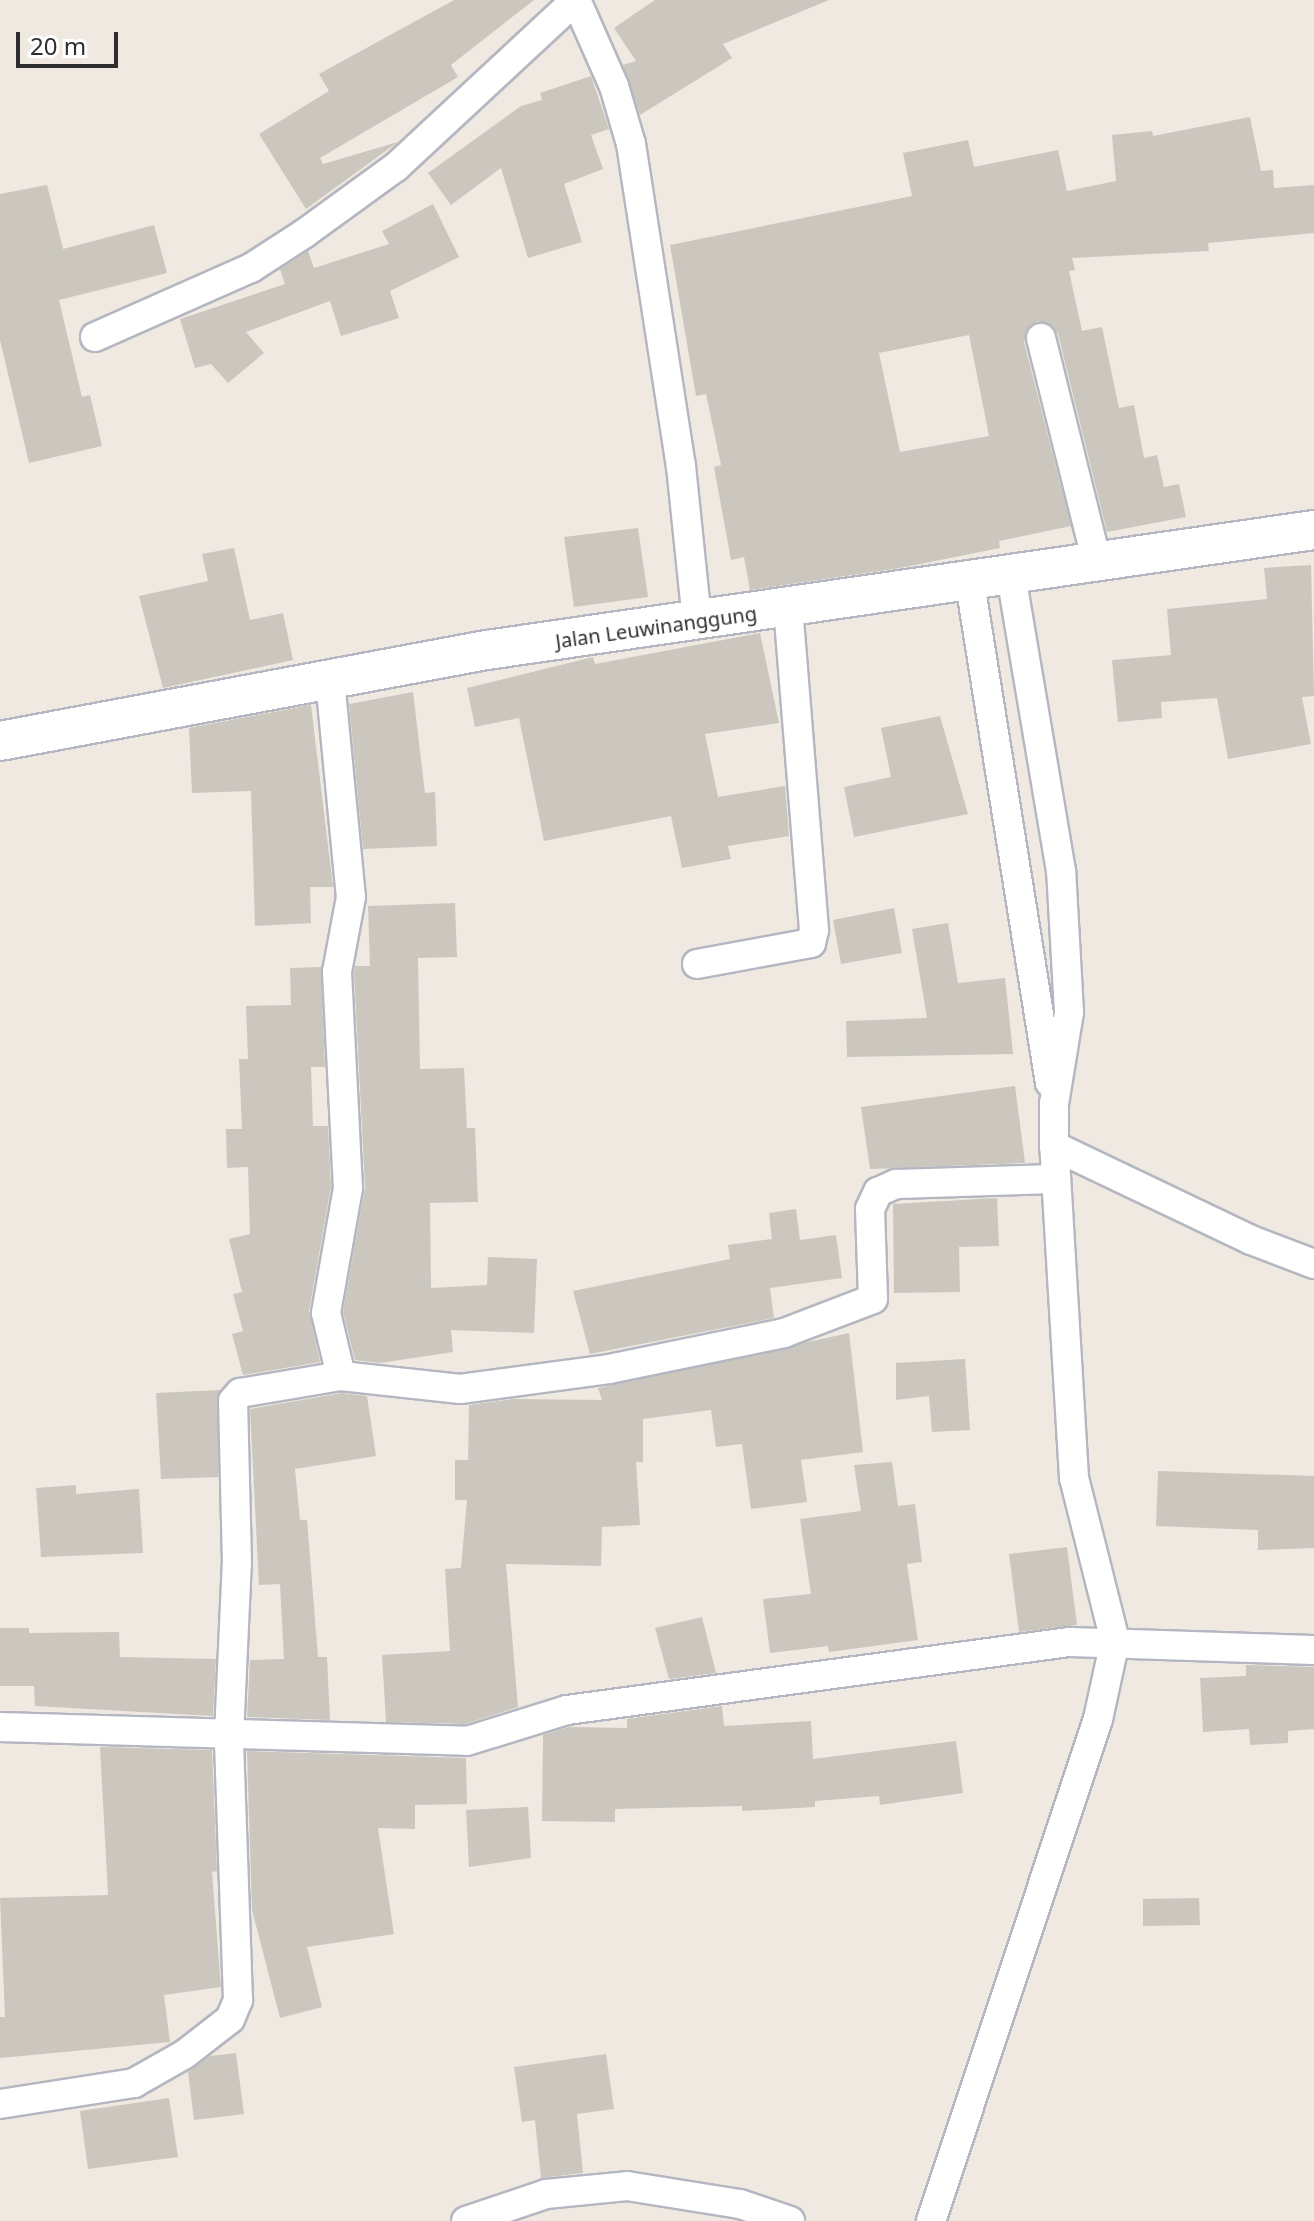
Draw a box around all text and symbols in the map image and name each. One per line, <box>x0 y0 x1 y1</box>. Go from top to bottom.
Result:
scale bar <box>20 16 122 66</box>
text: 20 m <box>30 29 86 62</box>
street label: Jalan Leuwinanggung <box>554 601 758 653</box>

